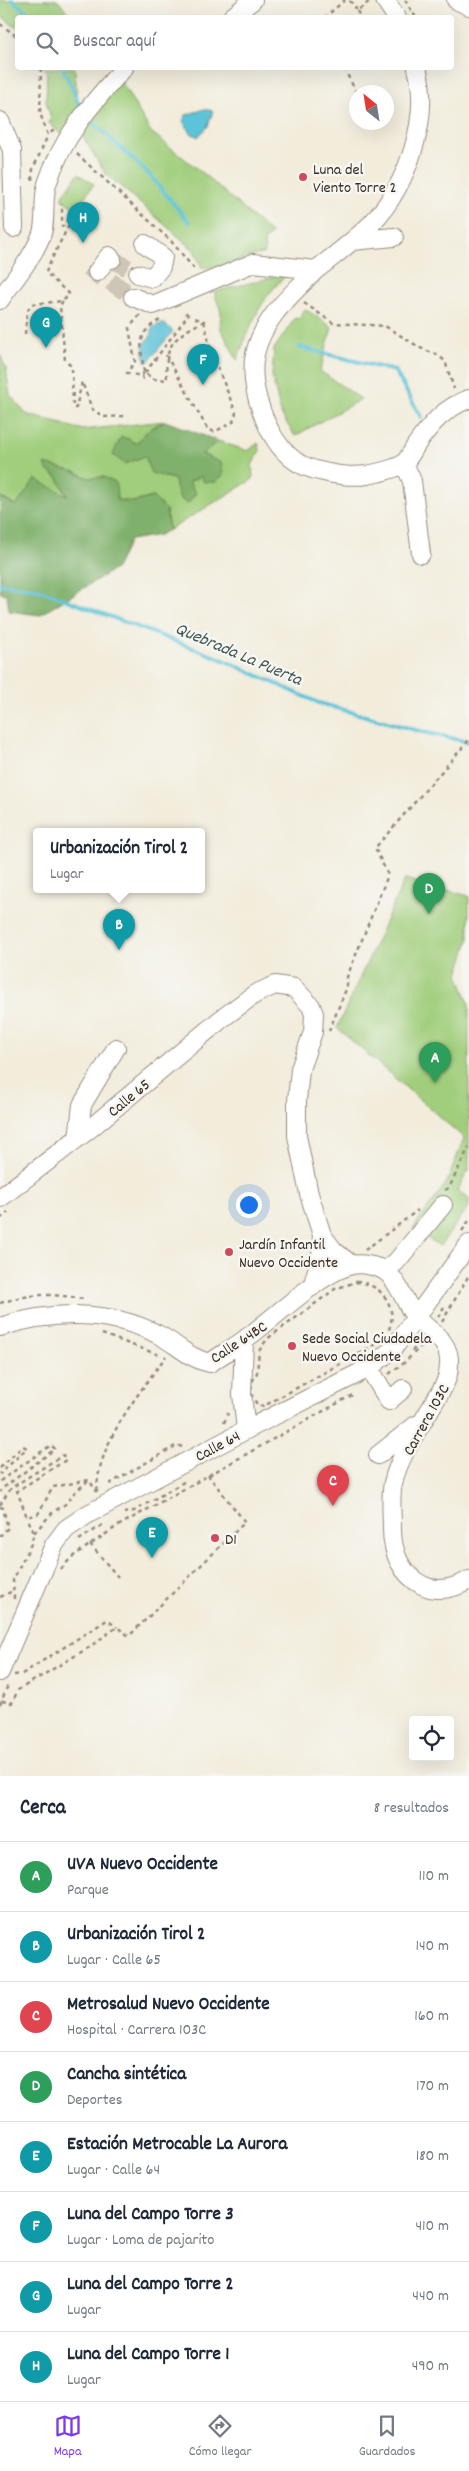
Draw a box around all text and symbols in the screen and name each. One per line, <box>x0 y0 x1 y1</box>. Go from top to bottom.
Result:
search box <box>15 15 454 70</box>
icon: search <box>33 29 61 57</box>
text: Buscar aquí <box>73 29 155 56</box>
north arrow <box>349 85 394 130</box>
place label: Luna del Viento Torre 2 <box>313 159 396 200</box>
marker: Luna del Viento Torre 2 <box>297 171 309 183</box>
pin: H <box>67 202 99 243</box>
pin: G <box>30 307 62 348</box>
pin: F <box>187 344 219 385</box>
water label: Quebrada La Puerta <box>171 617 307 694</box>
popup <box>33 828 205 893</box>
text: Urbanización Tirol 2 <box>50 836 188 863</box>
text: Lugar <box>50 863 84 886</box>
pin: D <box>413 873 445 914</box>
pin: B <box>103 909 135 950</box>
pin: A <box>419 1042 451 1083</box>
street label: Calle 65 <box>103 1074 156 1123</box>
your location <box>236 1192 262 1218</box>
place label: Jardín Infantil Nuevo Occidente <box>239 1234 338 1275</box>
marker: Jardín Infantil Nuevo Occidente <box>223 1246 235 1258</box>
street label: Calle 64BC <box>206 1316 272 1370</box>
place label: Sede Social Ciudadela Nuevo Occidente <box>302 1328 432 1369</box>
marker: Sede Social Ciudadela Nuevo Occidente <box>286 1340 298 1352</box>
street label: Carrera 103C <box>398 1380 456 1460</box>
street label: Calle 64 <box>191 1426 245 1469</box>
pin: C <box>317 1465 349 1506</box>
pin: E <box>136 1517 168 1558</box>
place label: D1 <box>225 1529 237 1552</box>
marker: D1 <box>209 1532 221 1544</box>
map controls <box>409 1716 454 1761</box>
button: locate <box>409 1716 454 1761</box>
text: Cerca <box>20 1794 66 1824</box>
text: 8 resultados <box>374 1797 449 1820</box>
text: UVA Nuevo Occidente <box>67 1852 218 1879</box>
text: A <box>32 1865 40 1888</box>
text: 110 m <box>419 1865 449 1888</box>
text: Parque <box>67 1879 109 1902</box>
text: Urbanización Tirol 2 <box>67 1922 205 1949</box>
text: B <box>32 1935 40 1958</box>
text: 140 m <box>415 1935 449 1958</box>
text: Lugar · Calle 65 <box>67 1949 161 1972</box>
text: Metrosalud Nuevo Occidente <box>67 1992 270 2019</box>
text: C <box>32 2005 40 2028</box>
text: 160 m <box>414 2005 449 2028</box>
text: Hospital · Carrera 103C <box>67 2019 206 2042</box>
text: Cancha sintética <box>67 2062 186 2089</box>
text: D <box>32 2075 40 2098</box>
text: 170 m <box>416 2075 449 2098</box>
text: Deportes <box>67 2089 122 2112</box>
text: Estación Metrocable La Aurora <box>67 2132 287 2159</box>
text: E <box>32 2145 40 2168</box>
text: 180 m <box>416 2145 449 2168</box>
text: Lugar · Calle 64 <box>67 2159 160 2182</box>
text: Luna del Campo Torre 3 <box>67 2202 234 2229</box>
text: F <box>32 2215 40 2238</box>
text: 410 m <box>415 2215 449 2238</box>
text: Lugar · Loma de pajarito <box>67 2229 214 2252</box>
text: Luna del Campo Torre 2 <box>67 2272 234 2299</box>
text: G <box>32 2285 40 2308</box>
text: 440 m <box>412 2285 449 2308</box>
text: Lugar <box>67 2299 101 2322</box>
text: Luna del Campo Torre 1 <box>67 2342 229 2369</box>
text: H <box>32 2355 40 2378</box>
text: 490 m <box>412 2355 449 2378</box>
text: Lugar <box>67 2369 101 2392</box>
tab: Mapa <box>54 2412 82 2462</box>
tab: Cómo llegar <box>189 2412 252 2462</box>
tab: Guardados <box>359 2412 415 2462</box>

